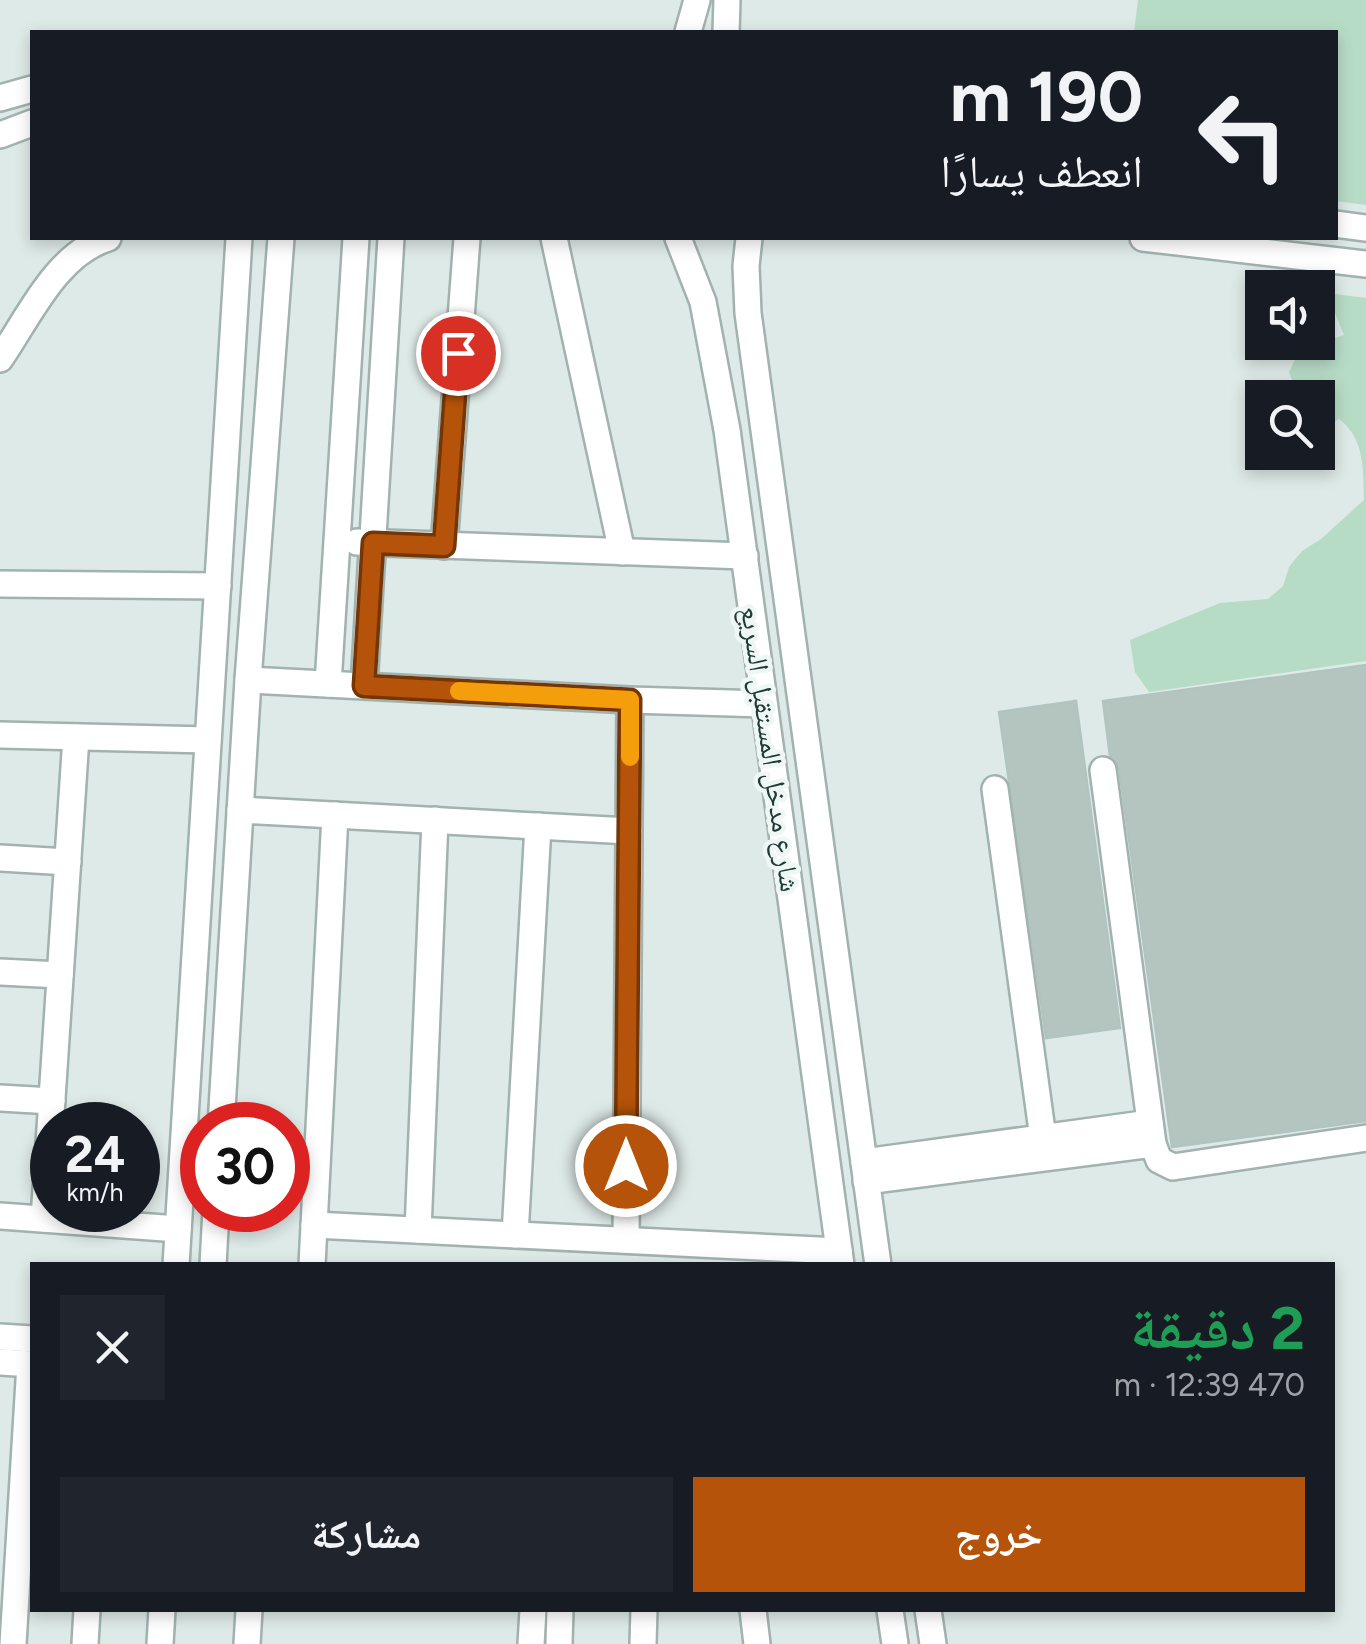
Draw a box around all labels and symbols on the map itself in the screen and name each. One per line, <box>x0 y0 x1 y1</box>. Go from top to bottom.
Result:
pin <box>416 311 501 396</box>
street label: شارع مدخل المستقبل السريع <box>733 604 808 894</box>
speed limit sign: 30 <box>180 1102 310 1232</box>
position arrow <box>574 1114 678 1218</box>

